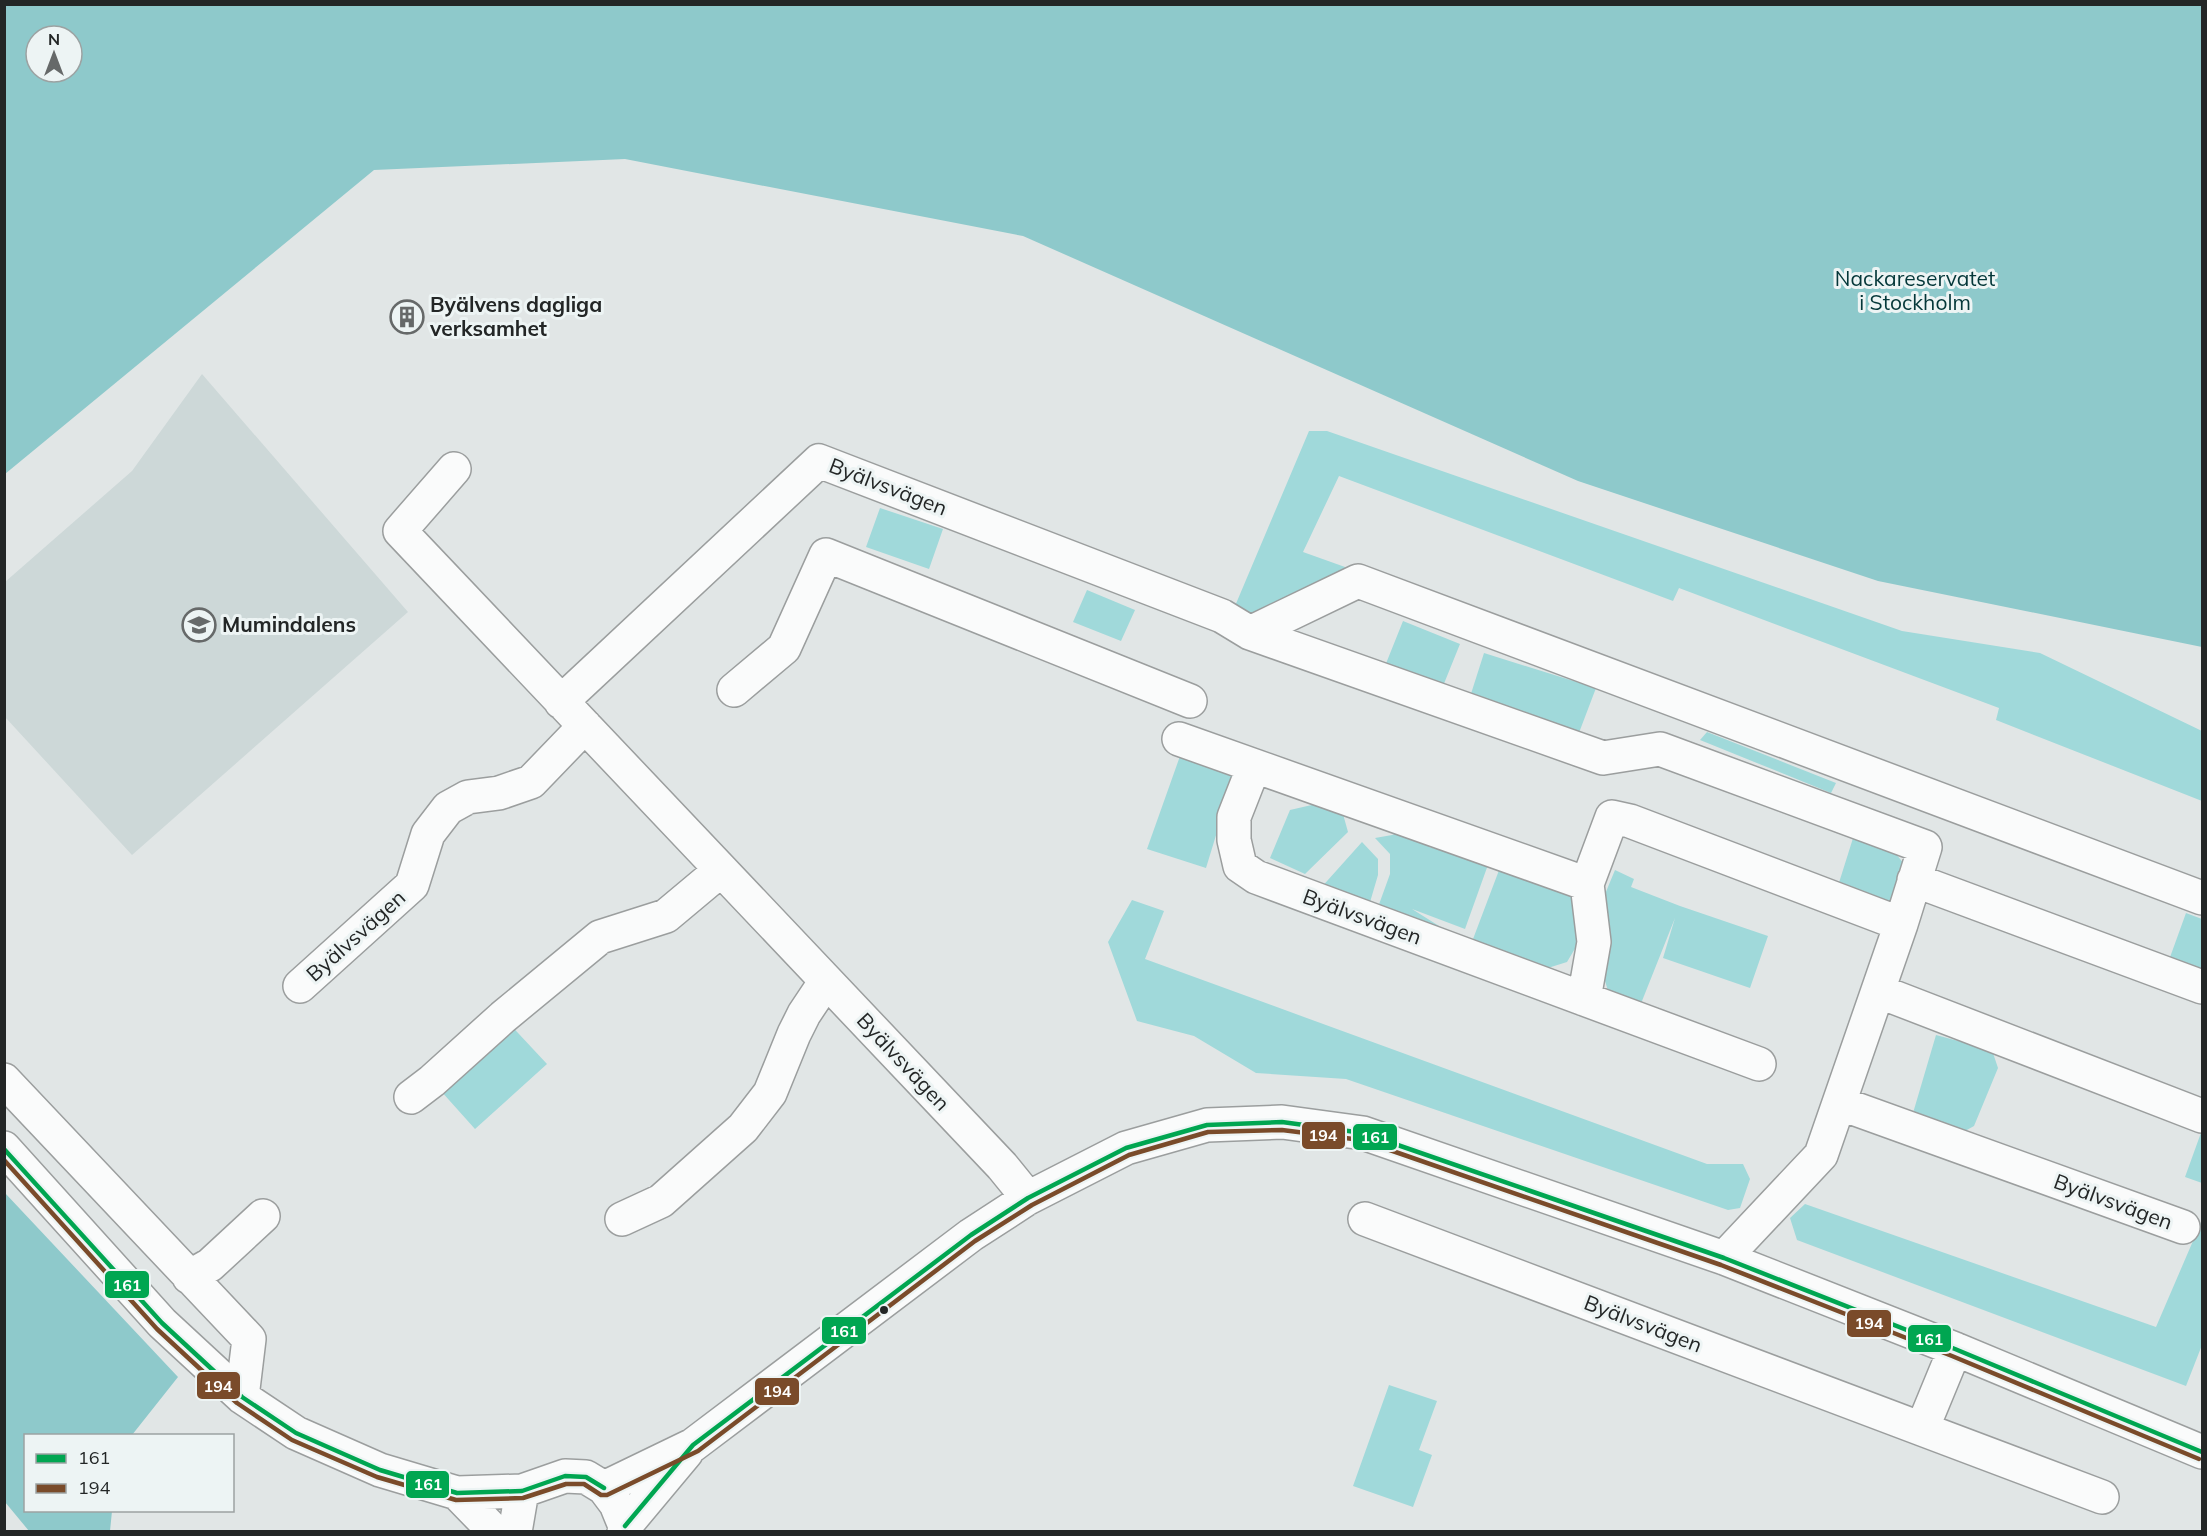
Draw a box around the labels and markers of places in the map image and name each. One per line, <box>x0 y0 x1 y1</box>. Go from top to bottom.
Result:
place label: Byälvens dagliga verksamhet <box>429 291 602 341</box>
building icon: Byälvens dagliga verksamhet <box>389 299 425 335</box>
school or university icon: Mumindalens <box>181 607 217 643</box>
place label: Mumindalens <box>222 611 356 637</box>
unlabelled marker <box>878 1304 890 1316</box>

